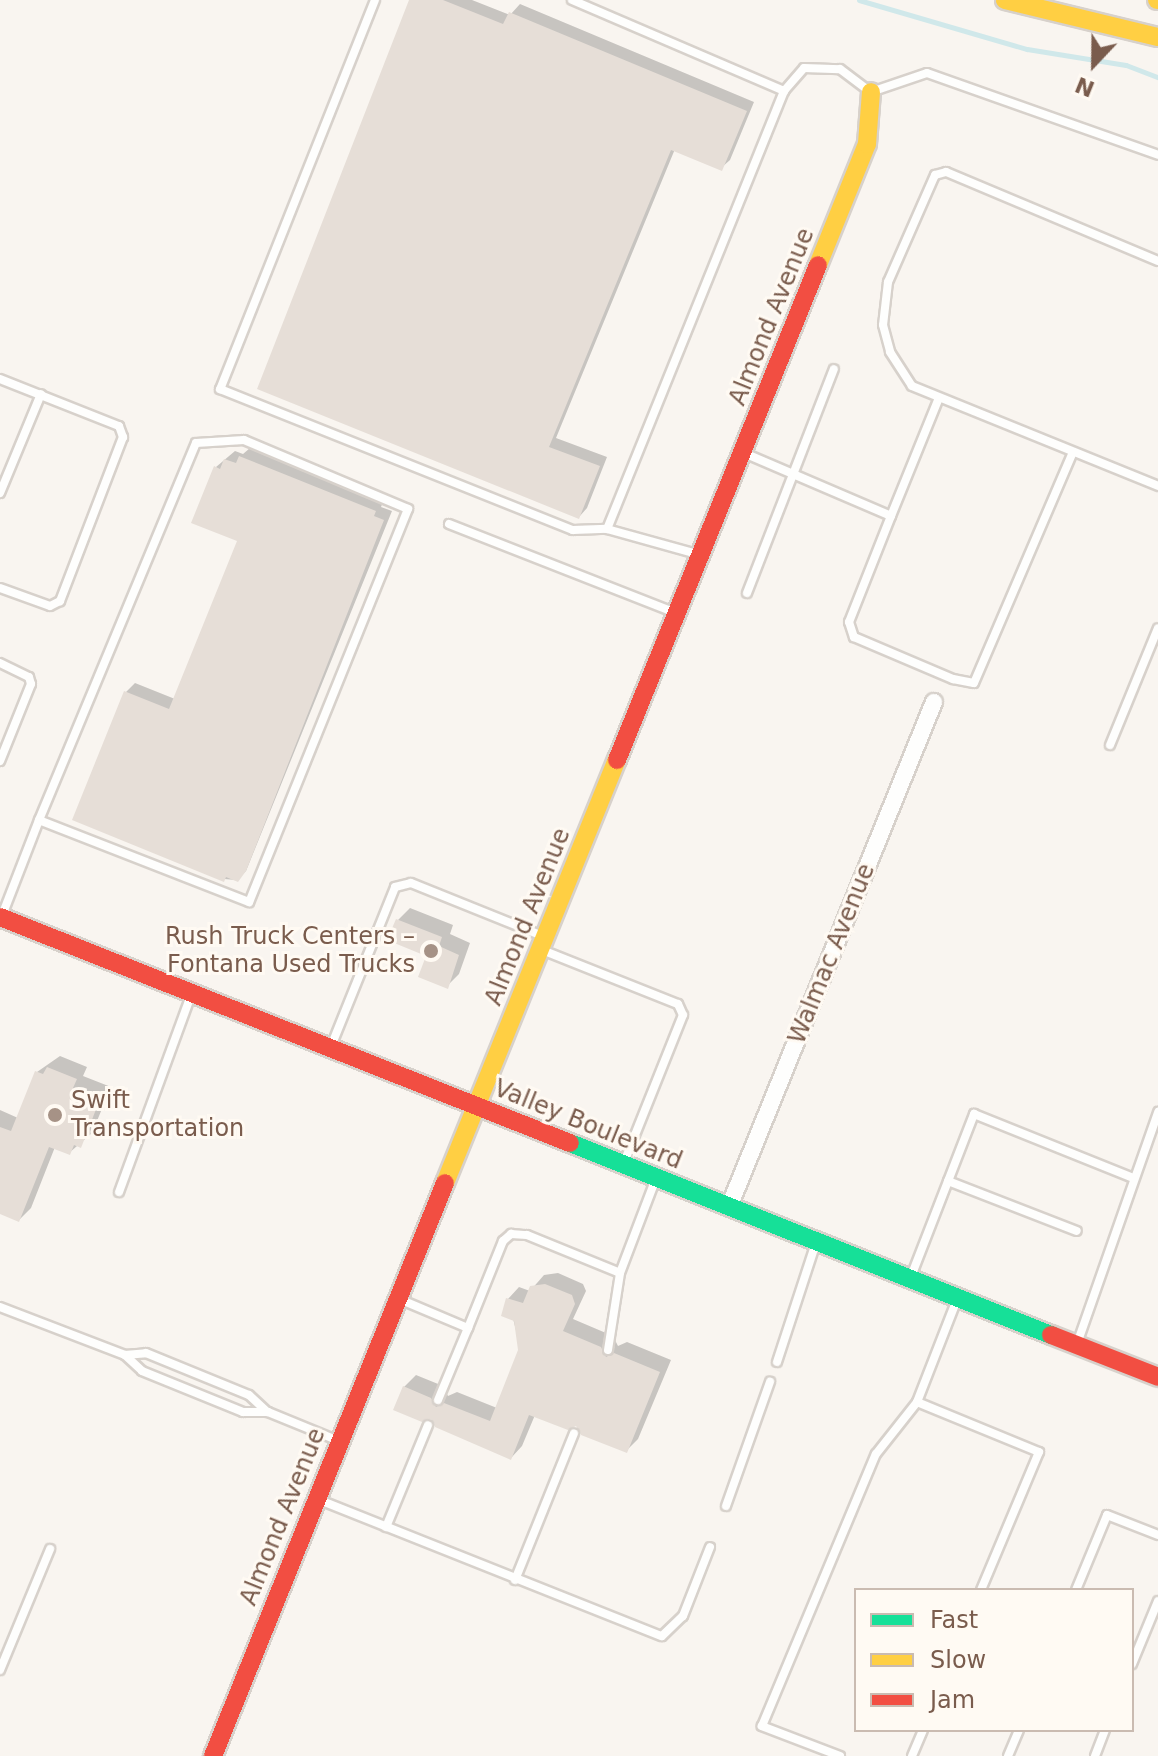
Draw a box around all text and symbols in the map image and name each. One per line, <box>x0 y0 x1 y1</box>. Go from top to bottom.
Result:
north arrow <box>1054 24 1134 104</box>
text: N <box>1072 72 1098 102</box>
street label: Almond Avenue <box>723 224 821 410</box>
street label: Almond Avenue <box>479 824 577 1010</box>
street label: Walmac Avenue <box>783 860 881 1048</box>
place label: Rush Truck Centers – Fontana Used Trucks <box>165 923 415 979</box>
marker: Rush Truck Centers – Fontana Used Trucks <box>422 942 440 960</box>
street label: Valley Boulevard <box>490 1074 686 1176</box>
place label: Swift Transportation <box>71 1087 244 1143</box>
marker: Swift Transportation <box>46 1106 64 1124</box>
street label: Almond Avenue <box>234 1424 332 1610</box>
legend <box>854 1588 1134 1732</box>
text: Fast <box>930 1606 978 1634</box>
text: Slow <box>930 1646 986 1674</box>
text: Jam <box>930 1686 975 1714</box>

